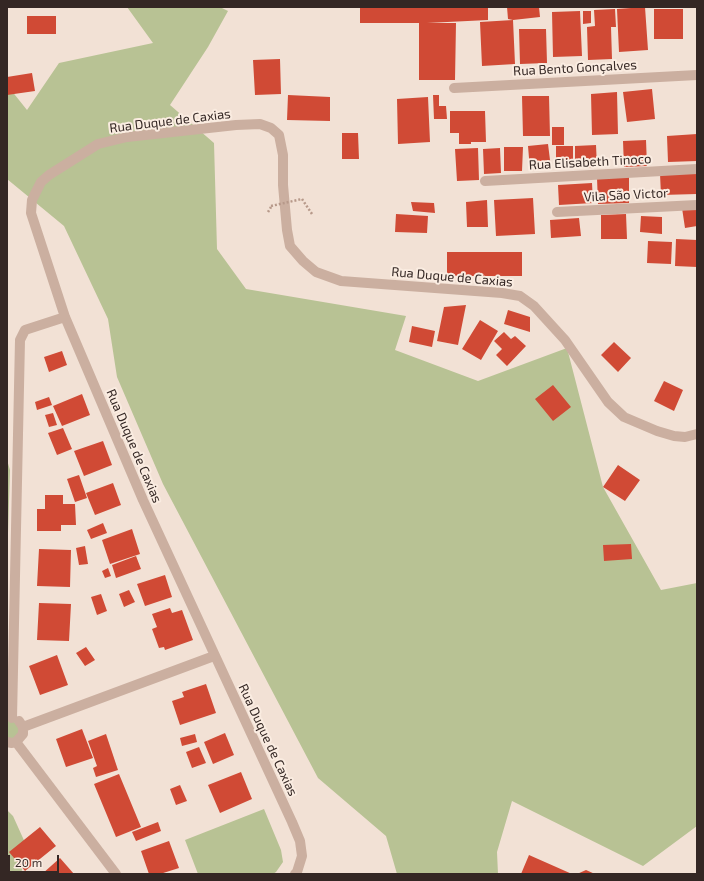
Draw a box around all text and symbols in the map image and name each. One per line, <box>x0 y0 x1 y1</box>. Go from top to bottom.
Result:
street label: Rua Bento Gonçalves <box>513 57 637 79</box>
street label: Rua Duque de Caxias <box>109 106 231 136</box>
street label: Rua Elisabeth Tinoco <box>528 151 652 173</box>
street label: Vila São Victor <box>583 185 669 205</box>
street label: Rua Duque de Caxias <box>391 264 513 290</box>
street label: Rua Duque de Caxias <box>103 387 165 505</box>
street label: Rua Duque de Caxias <box>235 681 301 799</box>
scale bar <box>10 847 61 873</box>
text: 20 m <box>15 855 42 869</box>

